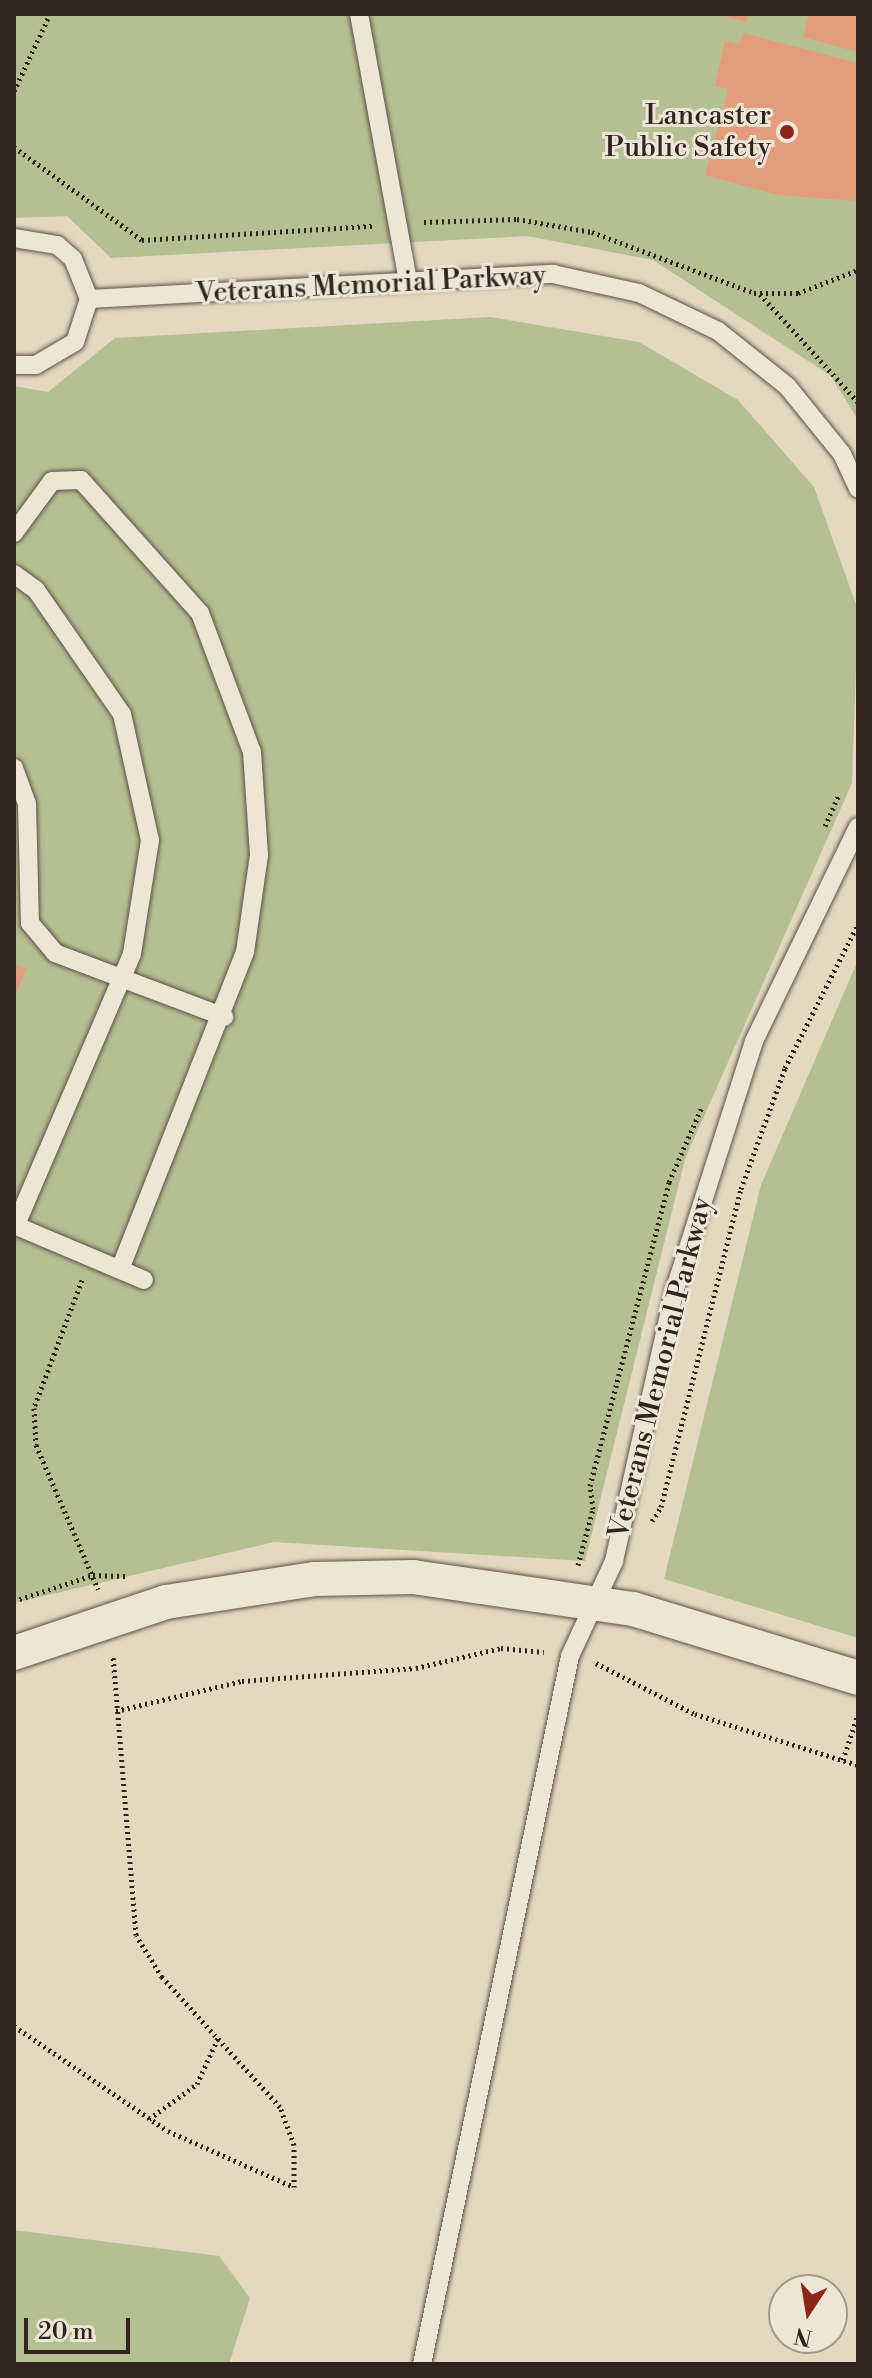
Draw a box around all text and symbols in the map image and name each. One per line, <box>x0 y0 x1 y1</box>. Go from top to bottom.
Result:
place label: Lancaster Public Safety <box>605 99 771 165</box>
marker: Lancaster Public Safety <box>778 123 796 141</box>
street label: Veterans Memorial Parkway <box>195 259 547 311</box>
street label: Veterans Memorial Parkway <box>602 1194 720 1542</box>
north arrow <box>768 2274 848 2354</box>
scale bar <box>28 2302 134 2352</box>
text: 20 m <box>38 2317 94 2347</box>
text: N <box>792 2321 815 2351</box>

